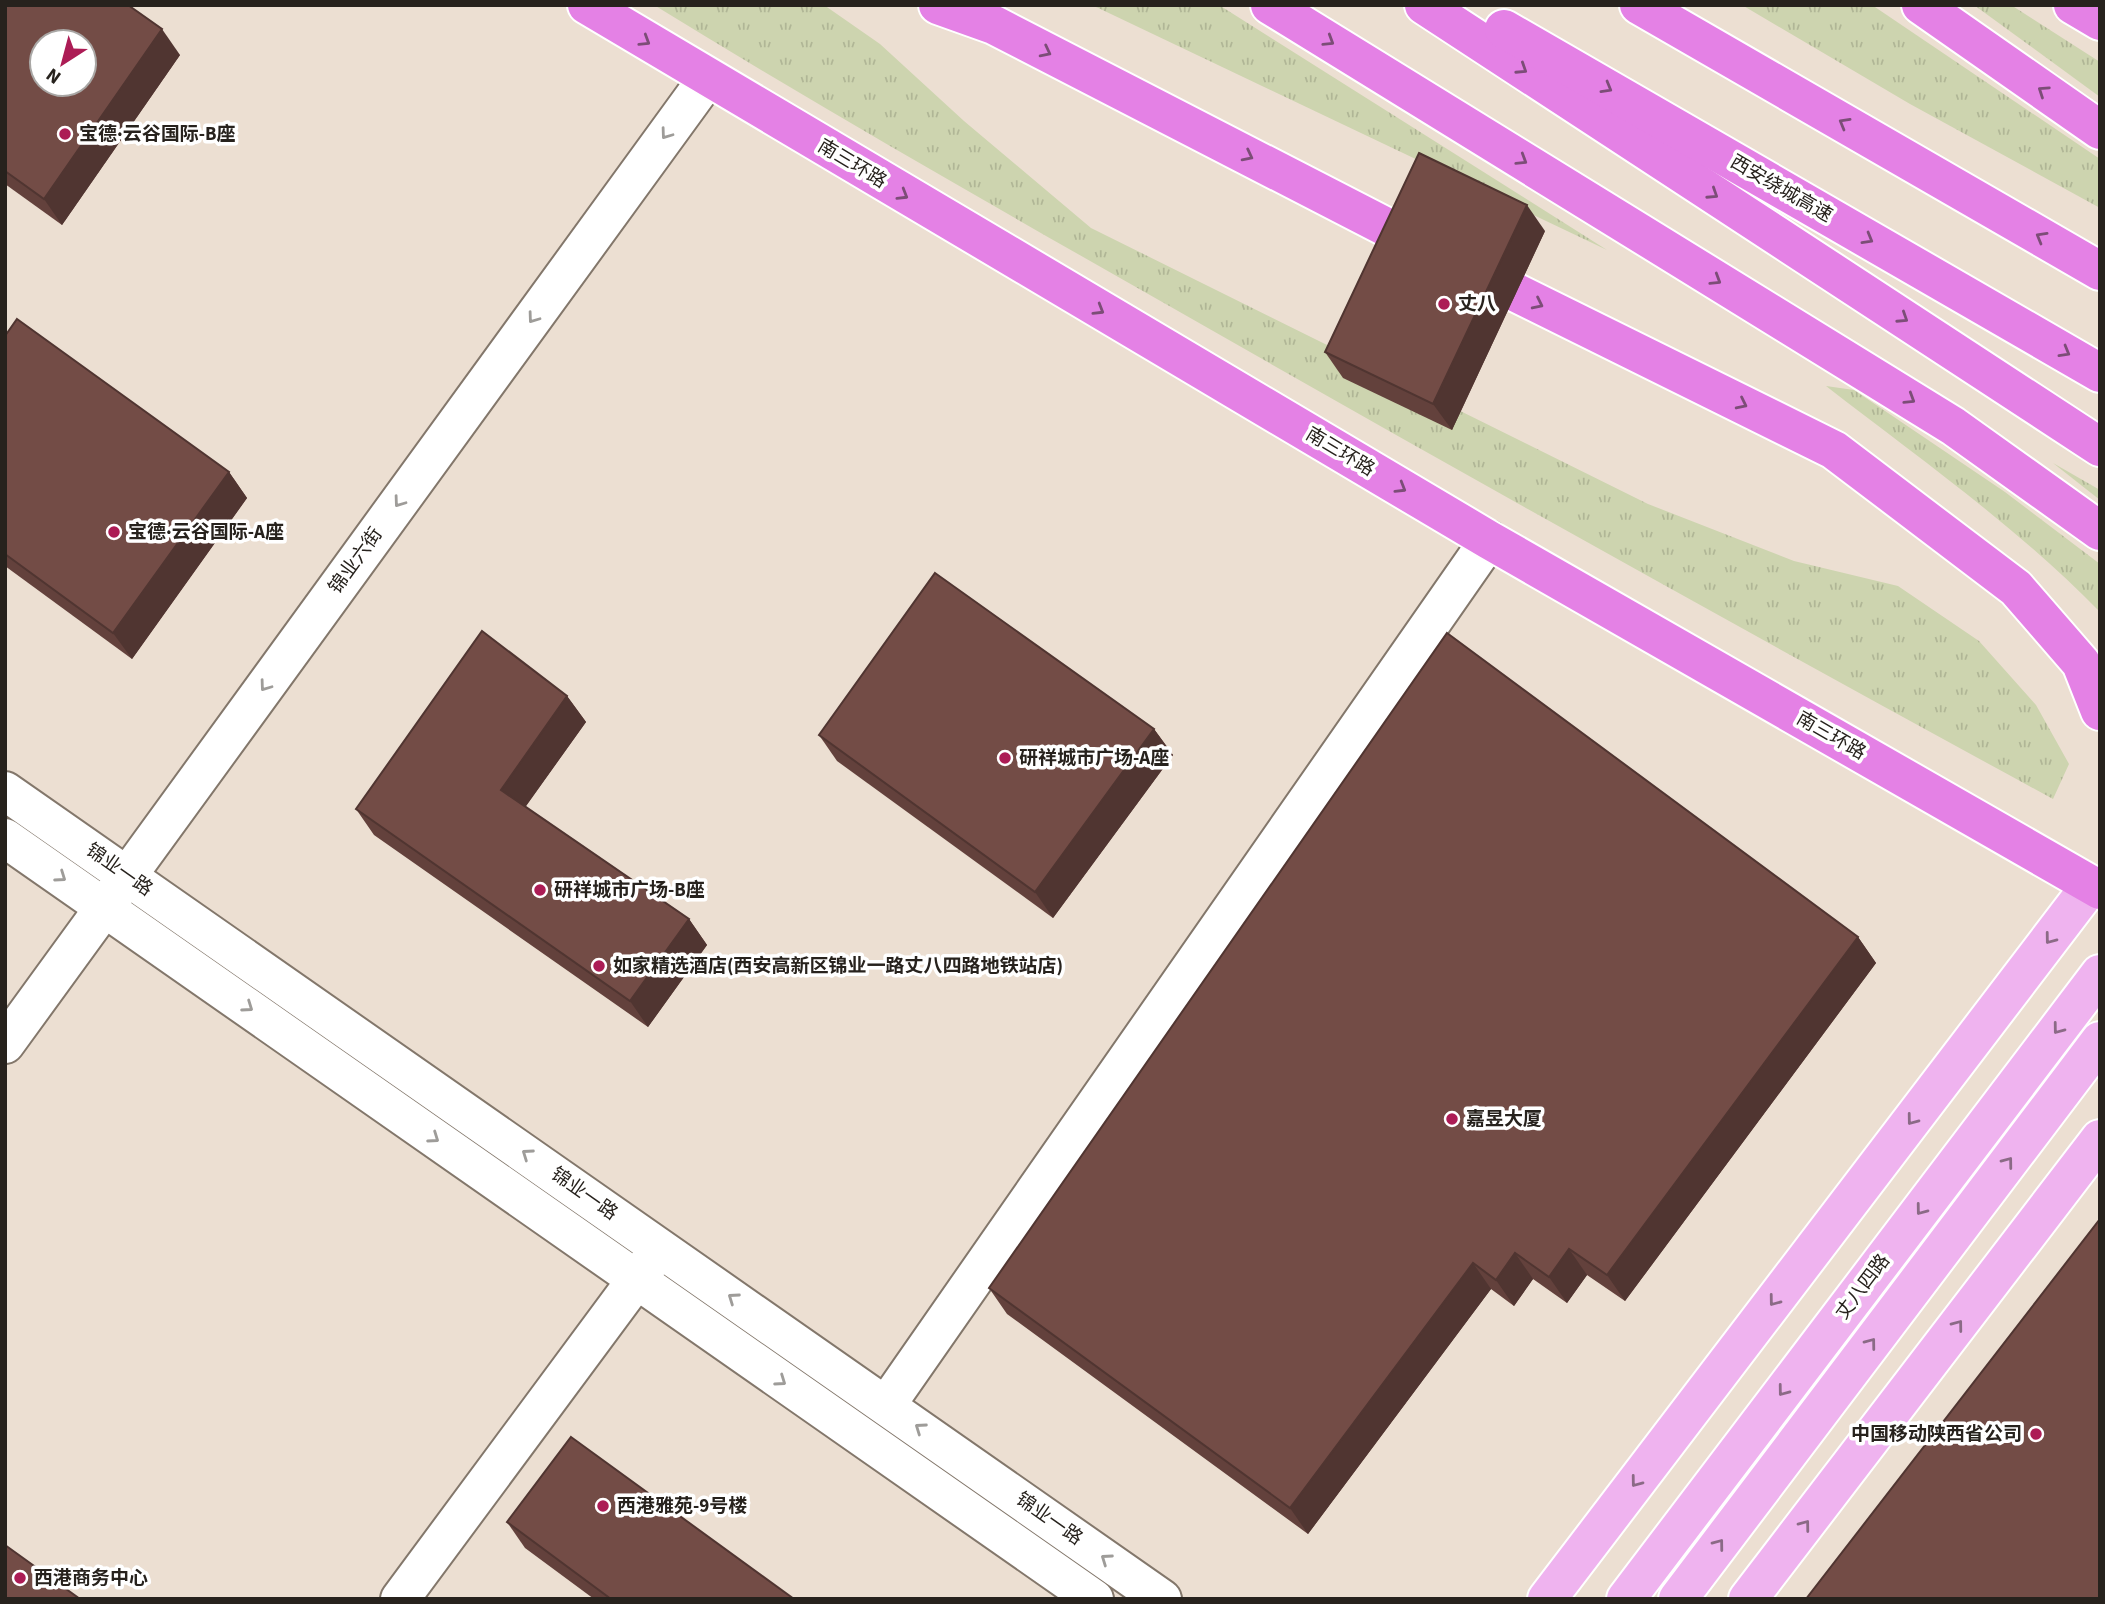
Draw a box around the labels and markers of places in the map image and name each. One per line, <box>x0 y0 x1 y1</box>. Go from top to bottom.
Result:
place label: 宝德·云谷国际-B座 <box>79 121 236 148</box>
marker: 宝德·云谷国际-B座 <box>57 126 73 142</box>
place label: 丈八 <box>1458 291 1496 318</box>
marker: 丈八 <box>1436 296 1452 312</box>
place label: 宝德·云谷国际-A座 <box>128 519 284 546</box>
marker: 宝德·云谷国际-A座 <box>106 524 122 540</box>
place label: 研祥城市广场-A座 <box>1019 745 1169 772</box>
marker: 研祥城市广场-A座 <box>997 750 1013 766</box>
place label: 研祥城市广场-B座 <box>554 877 705 904</box>
marker: 研祥城市广场-B座 <box>532 882 548 898</box>
place label: 如家精选酒店(西安高新区锦业一路丈八四路地铁站店) <box>613 953 1063 980</box>
marker: 如家精选酒店(西安高新区锦业一路丈八四路地铁站店) <box>591 958 607 974</box>
place label: 嘉昱大厦 <box>1466 1106 1542 1133</box>
marker: 嘉昱大厦 <box>1444 1111 1460 1127</box>
place label: 中国移动陕西省公司 <box>1851 1421 2022 1448</box>
marker: 中国移动陕西省公司 <box>2028 1426 2044 1442</box>
place label: 西港雅苑-9号楼 <box>617 1493 747 1520</box>
marker: 西港雅苑-9号楼 <box>595 1498 611 1514</box>
place label: 西港商务中心 <box>34 1565 148 1592</box>
marker: 西港商务中心 <box>12 1570 28 1586</box>

